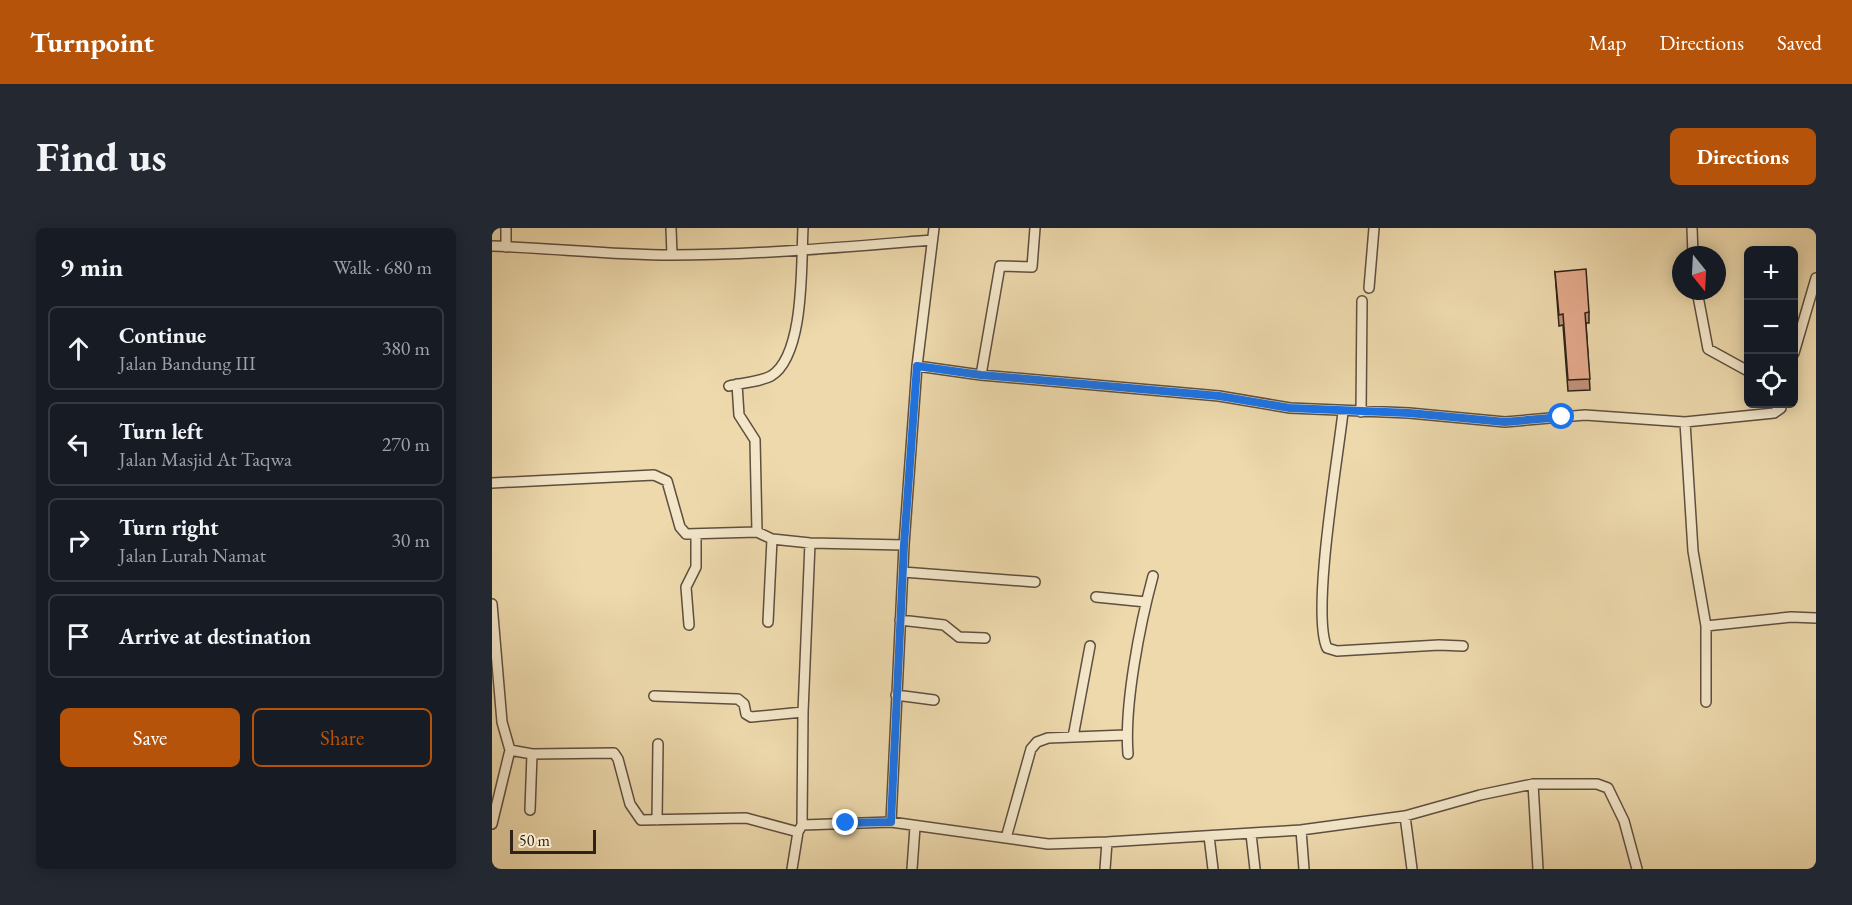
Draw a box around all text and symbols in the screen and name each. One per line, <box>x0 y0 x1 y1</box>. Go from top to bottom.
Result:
text: Turnpoint <box>30 24 154 60</box>
text: Map <box>1589 29 1626 56</box>
text: Directions <box>1659 29 1744 56</box>
text: Saved <box>1777 29 1822 56</box>
button: Directions <box>1670 128 1816 185</box>
text: Find us <box>36 129 167 184</box>
north arrow <box>1672 246 1726 300</box>
map controls <box>1744 246 1798 408</box>
button: + <box>1744 246 1798 300</box>
text: 9 min <box>60 250 123 284</box>
text: Walk · 680 m <box>333 254 432 280</box>
button: − <box>1744 300 1798 354</box>
text: Continue <box>119 321 206 350</box>
icon: ahead <box>62 332 95 365</box>
text: 380 m <box>382 335 430 361</box>
text: Jalan Bandung III <box>119 350 256 376</box>
button: locate <box>1744 354 1798 408</box>
route start <box>1548 403 1574 429</box>
text: Turn left <box>119 417 203 446</box>
icon: left <box>62 428 95 461</box>
text: 270 m <box>382 431 430 457</box>
text: Jalan Masjid At Taqwa <box>119 446 292 472</box>
text: Turn right <box>119 513 218 542</box>
icon: right <box>62 524 95 557</box>
text: 30 m <box>391 527 430 553</box>
text: Jalan Lurah Namat <box>119 542 266 568</box>
icon: arrive <box>62 620 95 653</box>
text: Arrive at destination <box>119 622 311 651</box>
button: Save <box>60 708 240 767</box>
button: Share <box>252 708 432 767</box>
route end <box>832 809 858 835</box>
scale bar <box>510 827 596 854</box>
text: 50 m <box>519 830 550 851</box>

